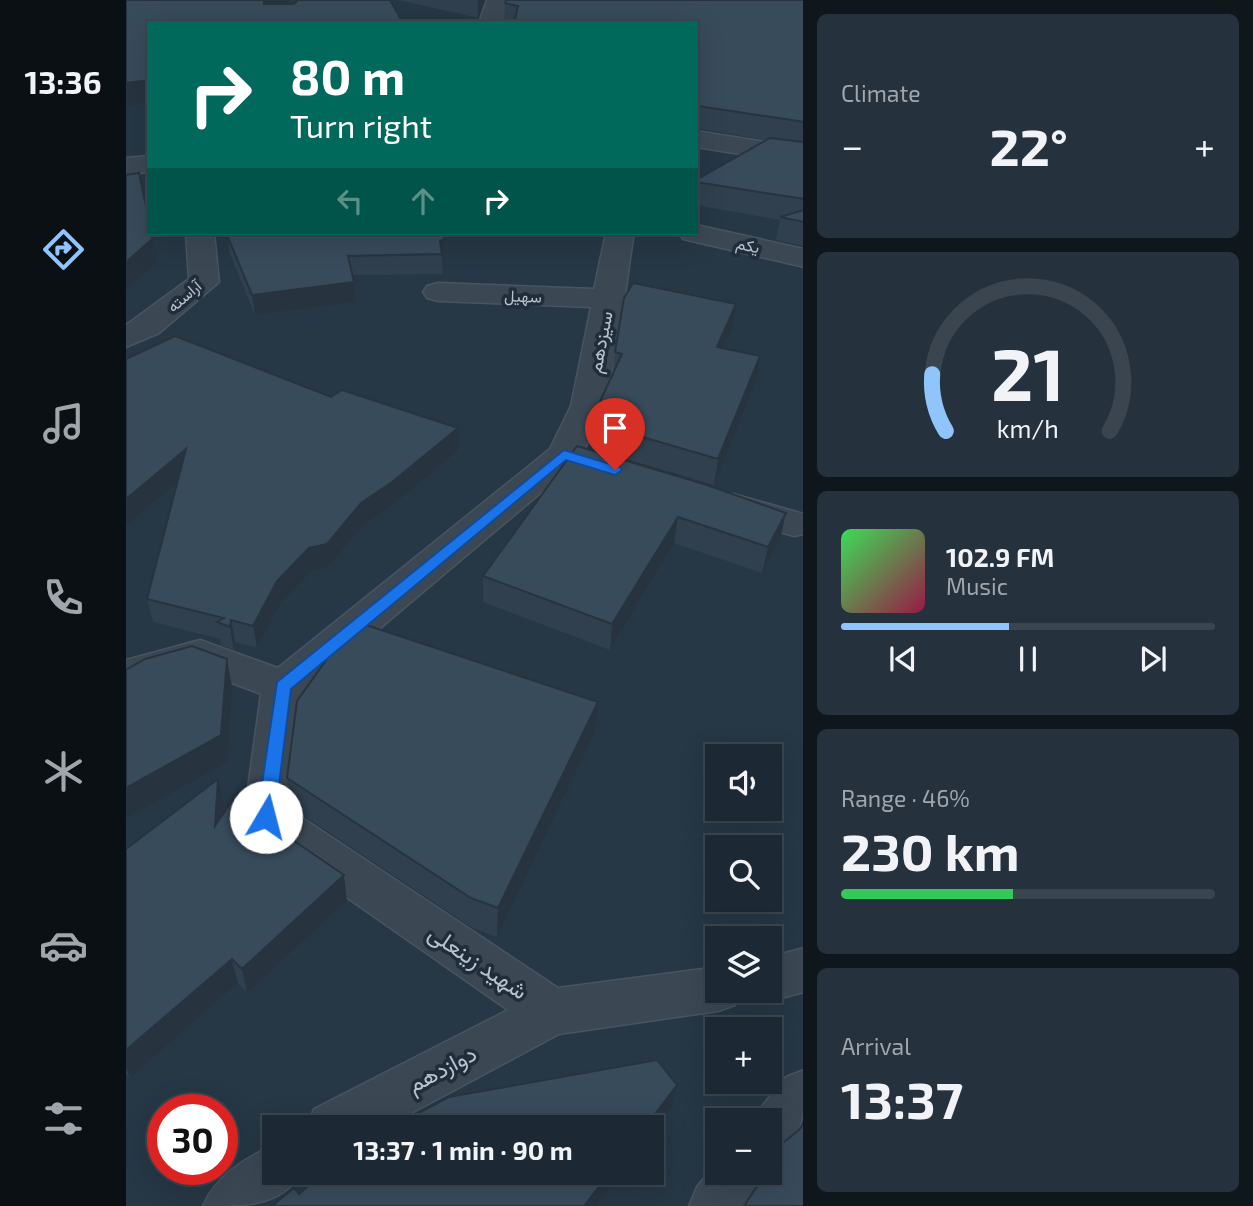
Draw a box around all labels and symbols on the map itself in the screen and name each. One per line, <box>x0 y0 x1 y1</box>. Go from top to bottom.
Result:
street label: یکم <box>734 233 762 258</box>
street label: آراسته <box>163 275 207 317</box>
street label: سهیل <box>504 285 542 308</box>
street label: سیزدهم <box>582 309 619 375</box>
pin <box>585 398 645 470</box>
position arrow <box>229 780 303 854</box>
street label: شهید زینعلی <box>423 918 533 1006</box>
street label: دوازدهم <box>402 1038 482 1100</box>
speed limit sign: 30 <box>147 1094 238 1185</box>

